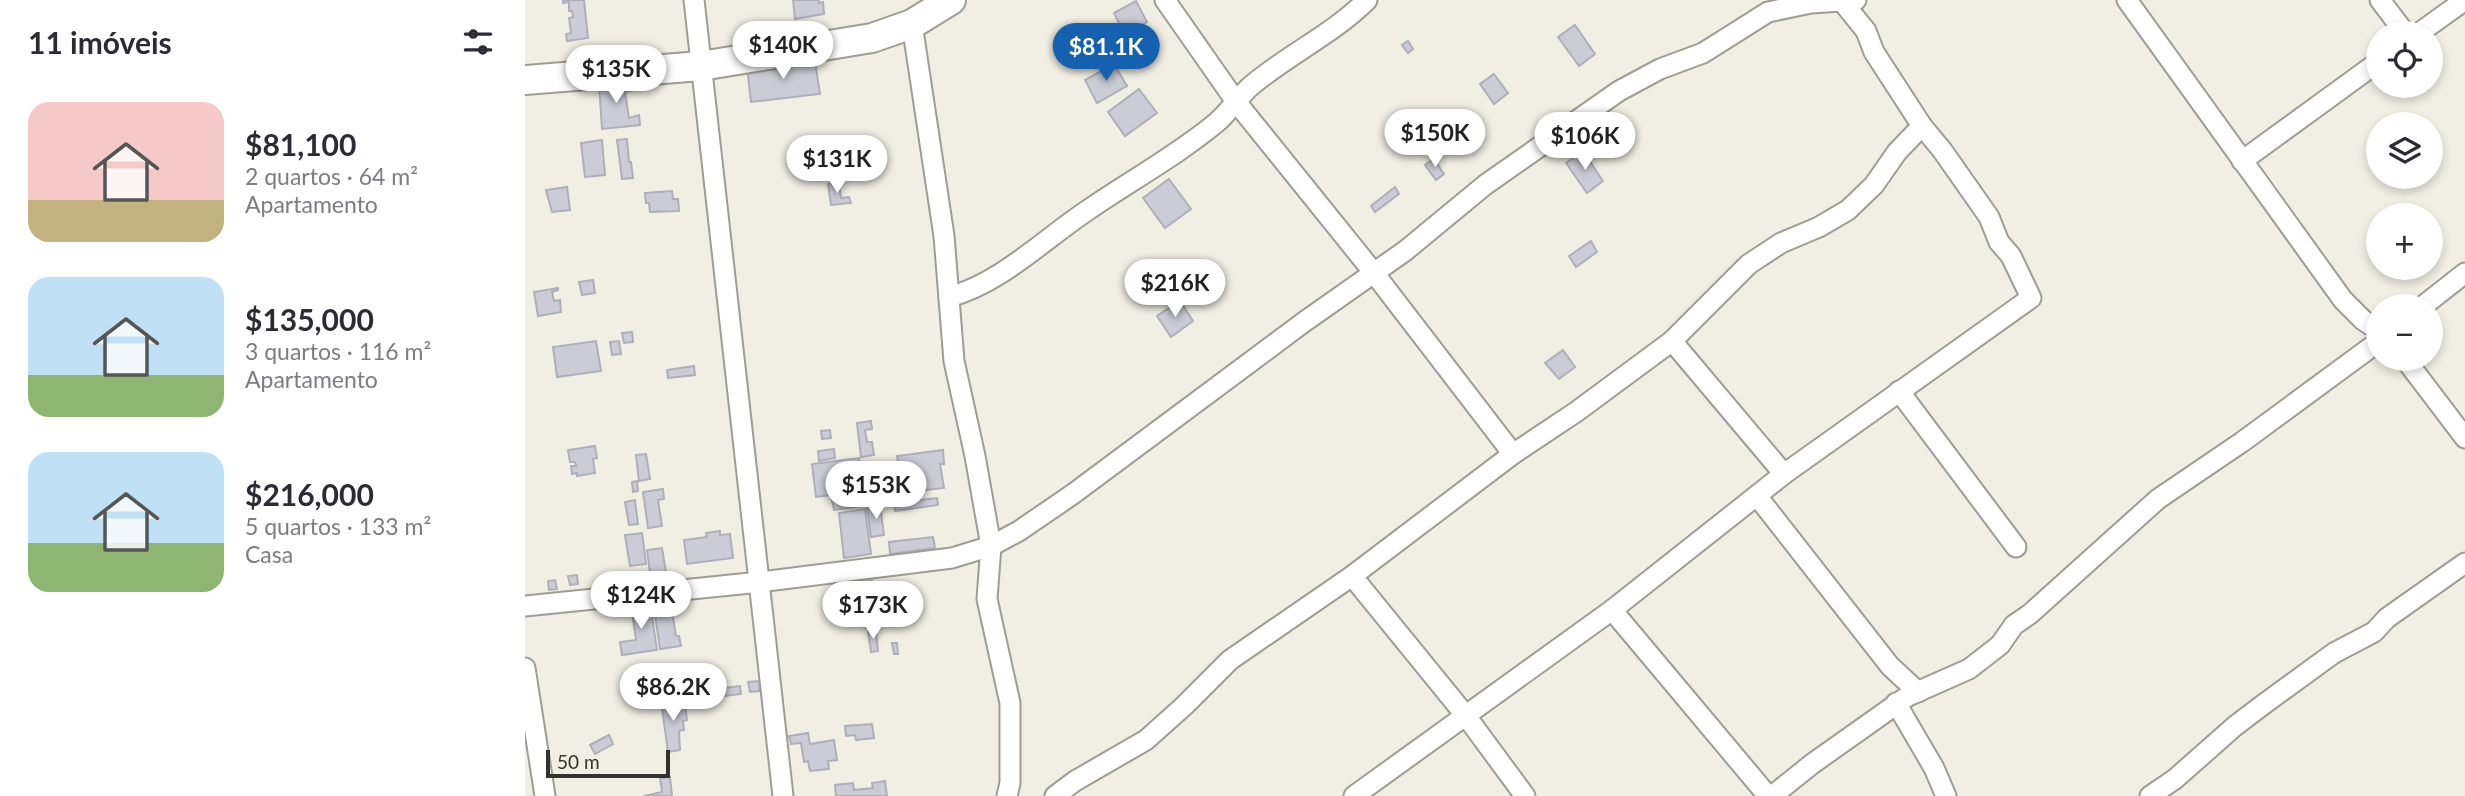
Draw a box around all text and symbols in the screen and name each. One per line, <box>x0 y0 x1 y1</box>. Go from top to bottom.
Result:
map controls <box>2366 21 2443 371</box>
button: locate <box>2366 21 2443 98</box>
pin: $140K <box>734 22 832 81</box>
icon: filters <box>459 23 497 61</box>
text: 11 imóveis <box>28 24 172 60</box>
pin: $81.1K <box>1049 24 1163 83</box>
text: $140K <box>748 30 818 58</box>
text: $81.1K <box>1069 32 1143 60</box>
pin: $135K <box>567 46 665 105</box>
text: $135K <box>581 54 651 82</box>
pin: $150K <box>1386 110 1484 169</box>
button: layers <box>2366 112 2443 189</box>
pin: $106K <box>1536 113 1634 172</box>
text: $150K <box>1400 118 1470 146</box>
text: $106K <box>1550 121 1620 149</box>
text: $81,100 <box>245 126 356 162</box>
icon: home <box>84 130 168 214</box>
pin: $131K <box>788 136 886 195</box>
text: $131K <box>802 144 872 172</box>
text: 2 quartos · 64 m² <box>245 162 418 190</box>
text: Apartamento <box>245 190 378 218</box>
button: + <box>2366 203 2443 280</box>
pin: $216K <box>1126 260 1224 319</box>
text: $216K <box>1140 268 1210 296</box>
button: − <box>2366 294 2443 371</box>
text: $135,000 <box>245 301 374 337</box>
icon: home <box>84 305 168 389</box>
text: 3 quartos · 116 m² <box>245 337 431 365</box>
text: Apartamento <box>245 365 378 393</box>
pin: $153K <box>827 462 925 521</box>
text: $153K <box>841 470 911 498</box>
text: $216,000 <box>245 476 374 512</box>
icon: home <box>84 480 168 564</box>
text: 5 quartos · 133 m² <box>245 512 431 540</box>
text: Casa <box>245 540 293 568</box>
pin: $124K <box>592 572 690 631</box>
text: $124K <box>606 580 676 608</box>
pin: $173K <box>824 582 922 641</box>
text: $173K <box>838 590 908 618</box>
pin: $86.2K <box>616 664 730 723</box>
text: $86.2K <box>636 672 710 700</box>
scale bar <box>546 747 670 779</box>
text: 50 m <box>557 750 600 773</box>

